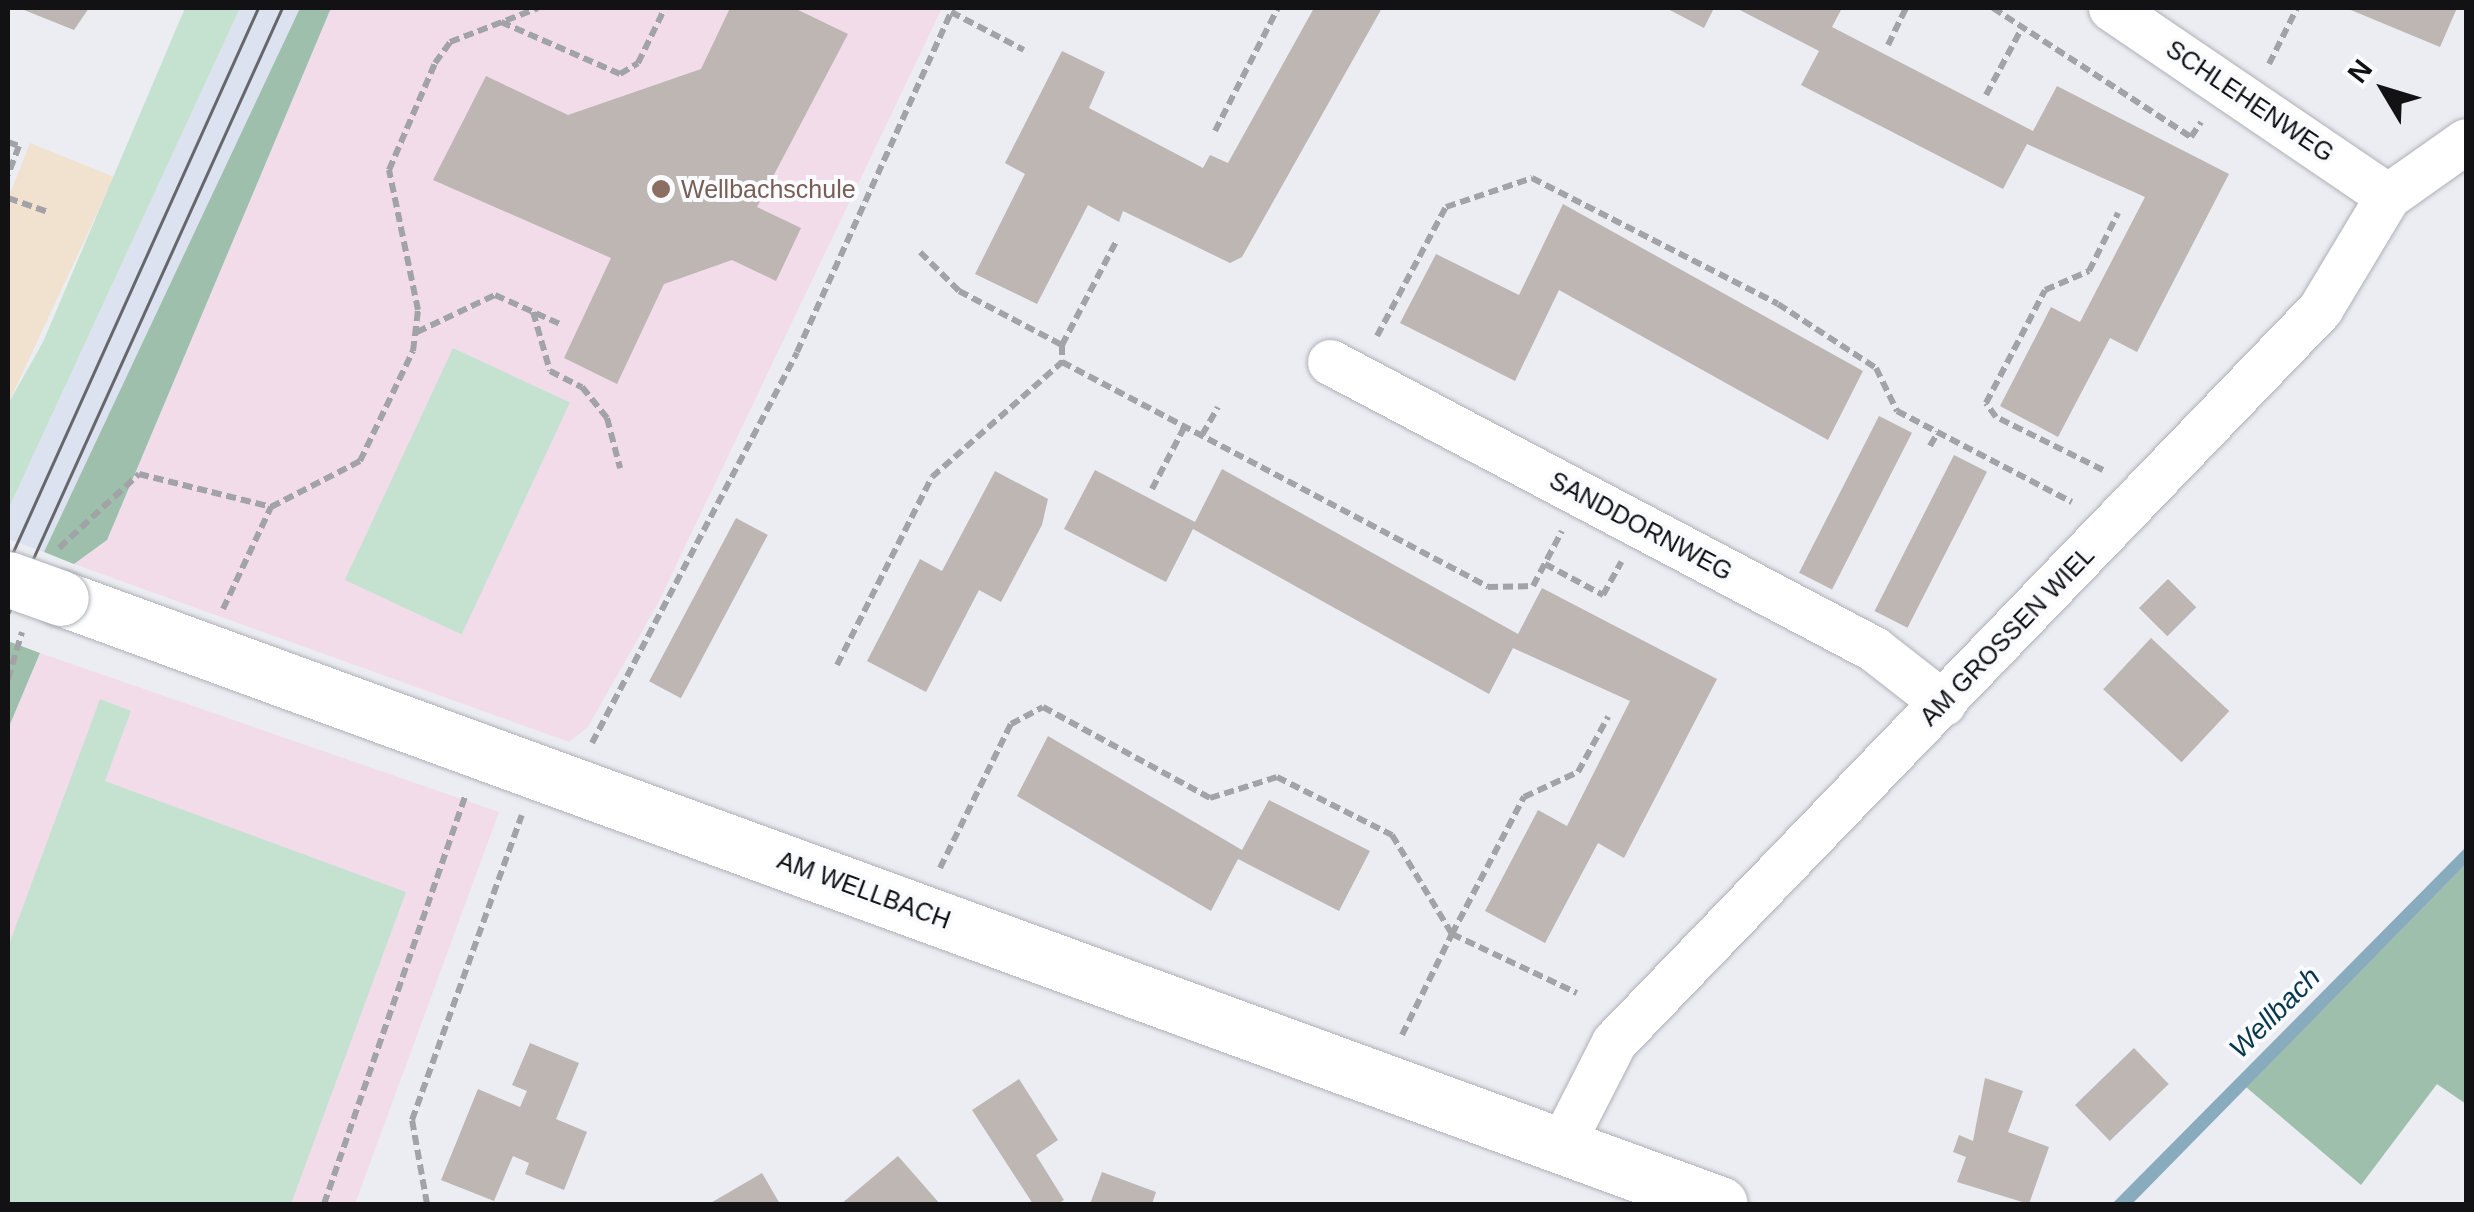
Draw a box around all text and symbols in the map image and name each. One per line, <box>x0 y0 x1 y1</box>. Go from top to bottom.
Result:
street label: SCHLEHENWEG <box>2160 34 2340 168</box>
north arrow <box>2334 40 2434 140</box>
text: N <box>2342 54 2378 89</box>
place label: Wellbachschule <box>681 174 856 204</box>
marker: Wellbachschule <box>650 178 672 200</box>
street label: SANDDORNWEG <box>1544 465 1738 587</box>
street label: AM GROSSEN WIEL <box>1914 540 2100 732</box>
street label: AM WELLBACH <box>773 845 955 935</box>
water label: Wellbach <box>2223 961 2327 1065</box>

